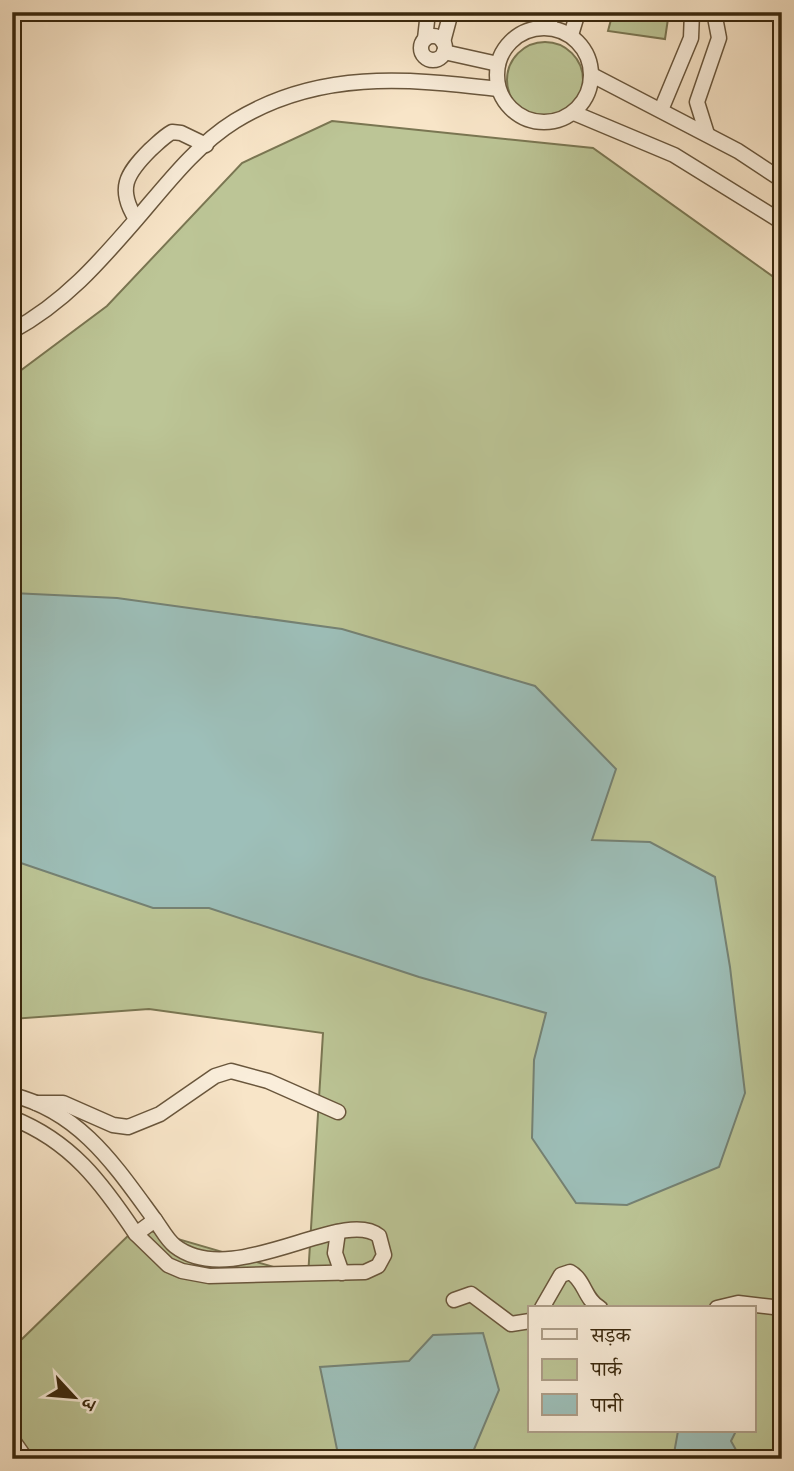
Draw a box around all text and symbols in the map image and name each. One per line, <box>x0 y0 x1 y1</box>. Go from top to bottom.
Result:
legend <box>528 1306 756 1432</box>
text: सड़क <box>590 1322 631 1348</box>
text: पार्क <box>590 1356 623 1382</box>
north arrow <box>38 1362 108 1432</box>
text: पानी <box>590 1392 624 1418</box>
text: उ <box>76 1393 102 1415</box>

